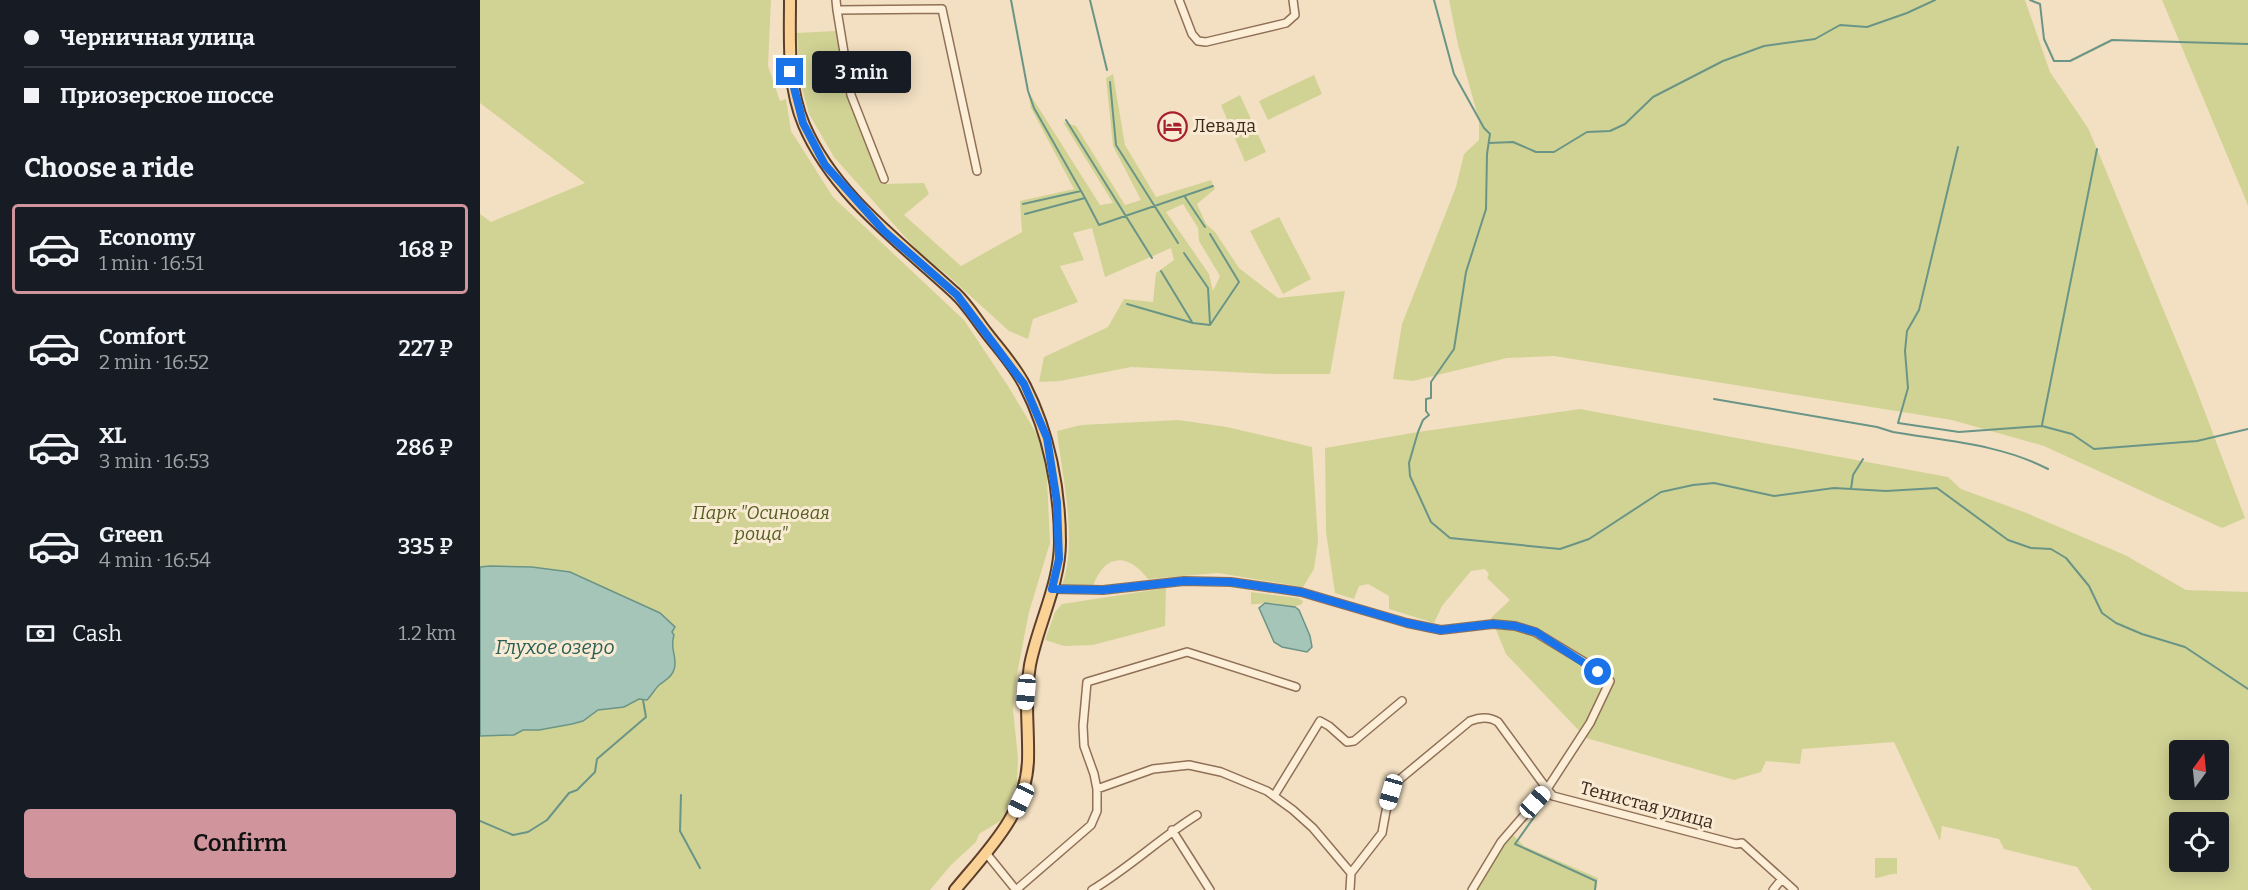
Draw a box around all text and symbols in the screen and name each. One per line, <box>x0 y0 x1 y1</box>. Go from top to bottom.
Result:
text: Черничная улица <box>60 24 255 51</box>
callout: 3 min <box>811 51 910 93</box>
route end <box>776 58 803 85</box>
text: 3 min <box>835 60 888 84</box>
text: Приозерское шоссе <box>60 82 274 109</box>
hotel icon: Левада <box>1156 110 1188 142</box>
place label: Левада <box>1193 115 1256 137</box>
text: Choose a ride <box>24 152 194 184</box>
icon: car <box>27 222 81 276</box>
text: Economy <box>99 224 195 251</box>
text: 168 ₽ <box>399 236 453 263</box>
text: 1 min · 16:51 <box>99 251 204 275</box>
icon: car <box>27 321 81 375</box>
text: Comfort <box>99 323 186 350</box>
text: 227 ₽ <box>399 335 453 362</box>
text: 2 min · 16:52 <box>99 350 209 374</box>
icon: car <box>27 420 81 474</box>
text: XL <box>99 422 126 449</box>
text: 286 ₽ <box>396 434 453 461</box>
text: 3 min · 16:53 <box>99 449 210 473</box>
park label: Парк "Осиновая роща" <box>692 502 830 545</box>
icon: car <box>27 519 81 573</box>
text: Green <box>99 521 163 548</box>
text: 335 ₽ <box>398 533 453 560</box>
text: 4 min · 16:54 <box>99 548 211 572</box>
icon: cash <box>24 617 57 650</box>
text: Cash <box>72 620 122 647</box>
text: 1.2 km <box>398 621 456 645</box>
water label: Глухое озеро <box>495 635 615 659</box>
route start <box>1584 658 1611 685</box>
car <box>1015 673 1037 711</box>
north arrow <box>2169 740 2229 800</box>
map controls <box>2169 740 2229 872</box>
car <box>1377 772 1405 812</box>
street label: Тенистая улица <box>1578 777 1716 833</box>
car <box>1005 780 1037 820</box>
car <box>1516 783 1554 821</box>
button: Confirm <box>24 809 456 878</box>
button: locate <box>2169 812 2229 872</box>

